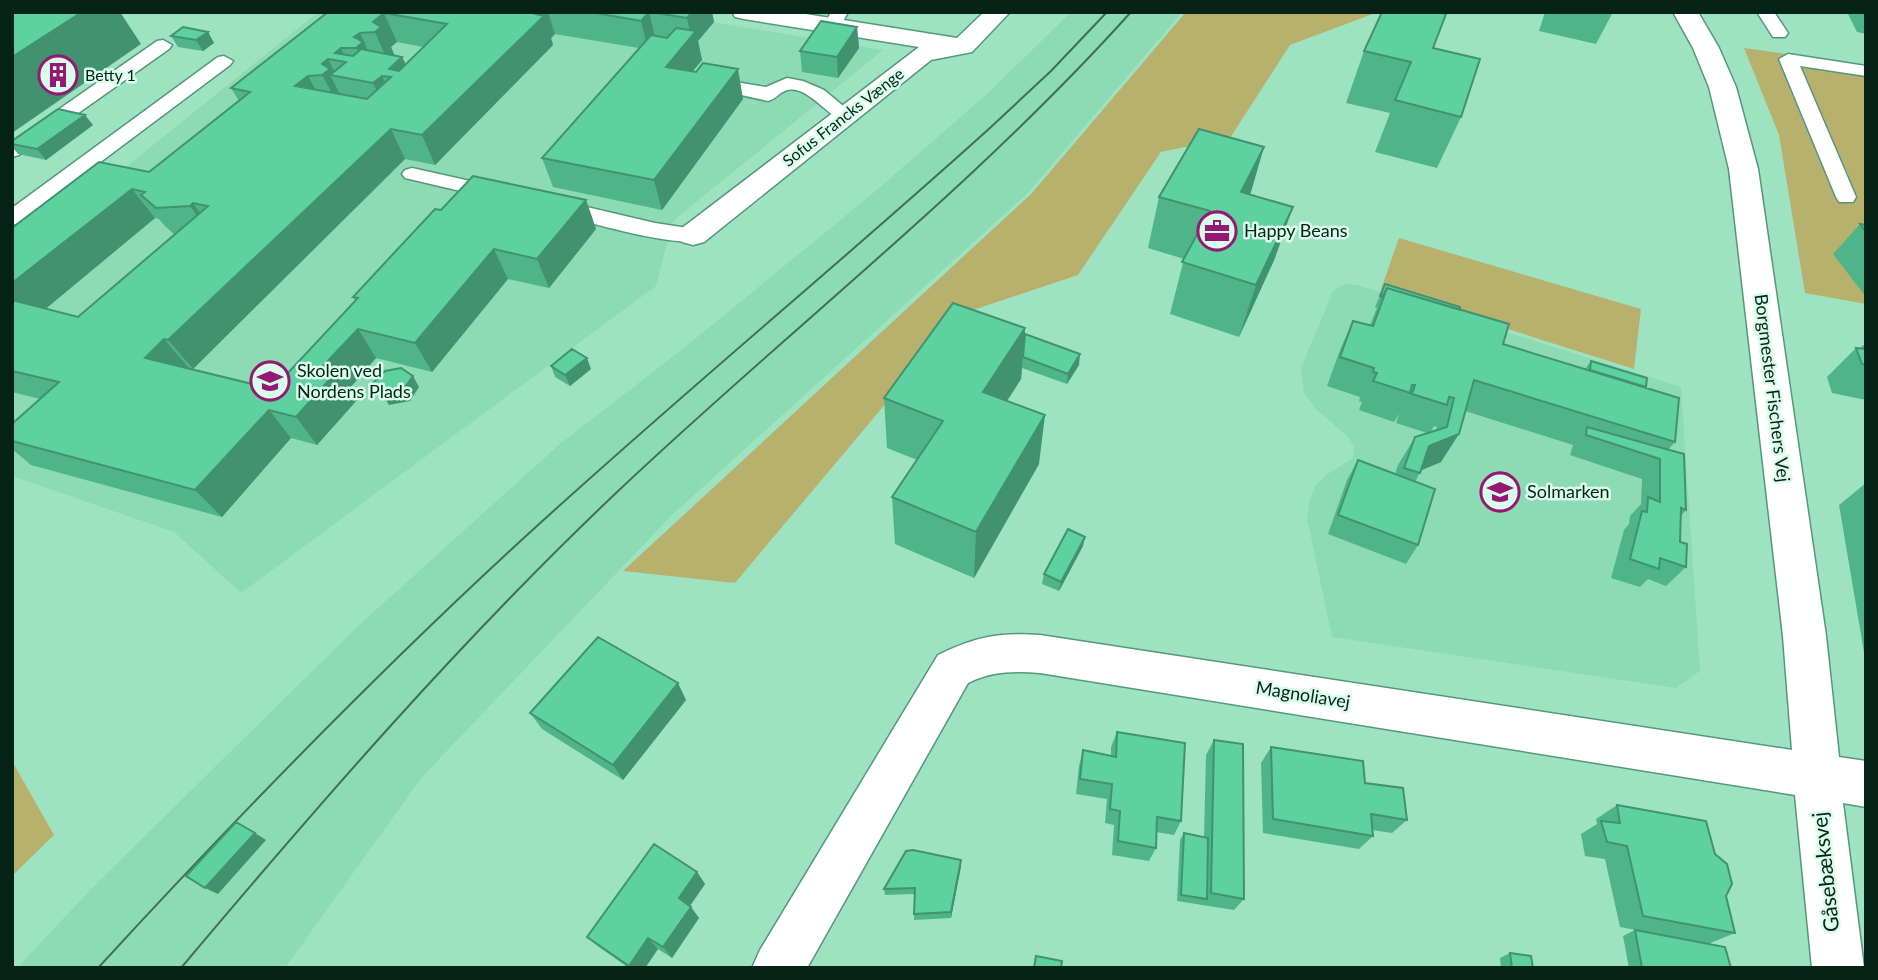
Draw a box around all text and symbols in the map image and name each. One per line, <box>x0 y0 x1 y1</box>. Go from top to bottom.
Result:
building icon: Betty 1 <box>37 54 79 96</box>
street label: Sofus Francks Vænge <box>778 63 907 170</box>
place label: Betty 1 <box>85 65 136 84</box>
office icon: Happy Beans <box>1196 210 1238 252</box>
place label: Happy Beans <box>1244 219 1348 241</box>
street label: Borgmester Fischers Vej <box>1751 292 1795 483</box>
place label: Skolen ved Nordens Plads <box>297 359 411 402</box>
school or university icon: Skolen ved Nordens Plads <box>249 360 291 402</box>
school or university icon: Solmarken <box>1479 471 1521 513</box>
place label: Solmarken <box>1527 480 1610 502</box>
street label: Magnoliavej <box>1254 676 1352 712</box>
street label: Gåsebæksvej <box>1806 811 1843 934</box>

